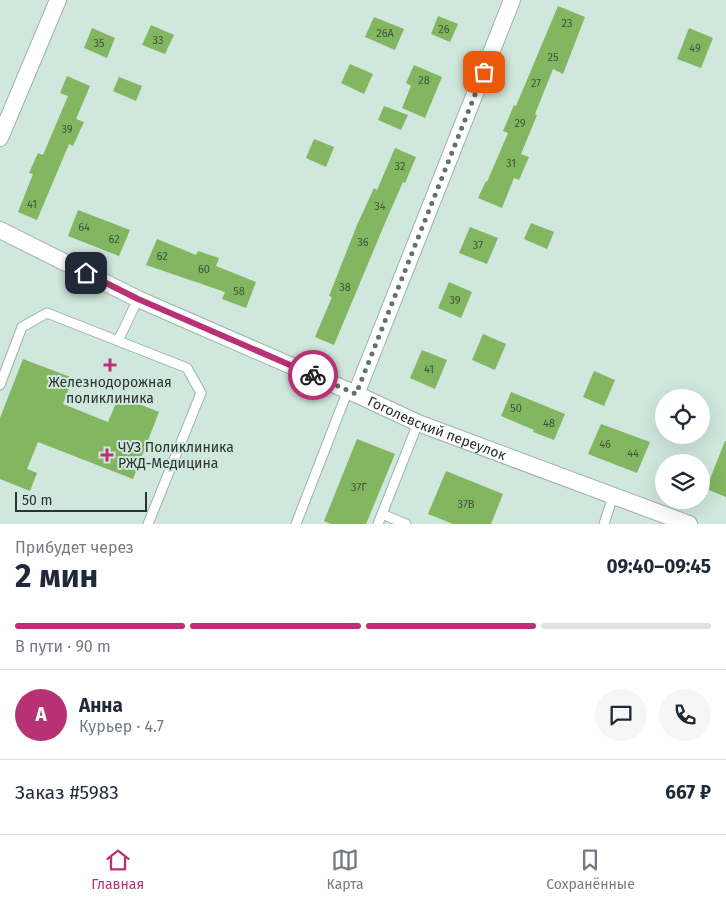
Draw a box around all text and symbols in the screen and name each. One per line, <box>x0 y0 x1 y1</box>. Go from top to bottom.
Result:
house number: 23 <box>562 17 572 30</box>
house number: 26 <box>438 23 450 36</box>
house number: 26А <box>376 27 394 40</box>
house number: 33 <box>153 34 163 47</box>
house number: 35 <box>94 37 105 50</box>
house number: 49 <box>689 42 701 55</box>
pin <box>463 51 505 93</box>
house number: 25 <box>548 51 559 64</box>
icon: bag <box>470 58 498 86</box>
house number: 28 <box>418 74 430 87</box>
house number: 27 <box>531 77 541 90</box>
house number: 29 <box>514 117 526 130</box>
house number: 39 <box>61 123 73 136</box>
house number: 31 <box>506 157 516 170</box>
house number: 32 <box>395 160 405 173</box>
house number: 41 <box>27 198 37 211</box>
house number: 34 <box>374 200 386 213</box>
house number: 64 <box>78 221 90 234</box>
house number: 62 <box>108 233 120 246</box>
house number: 36 <box>357 236 369 249</box>
house number: 37 <box>473 239 483 252</box>
house number: 62 <box>156 250 168 263</box>
pin <box>65 252 107 294</box>
icon: home <box>72 259 100 287</box>
house number: 60 <box>198 263 210 276</box>
house number: 38 <box>339 281 351 294</box>
house number: 58 <box>233 285 245 298</box>
house number: 39 <box>449 294 461 307</box>
courier <box>288 350 338 400</box>
marker: Железнодорожная поликлиника <box>103 358 117 372</box>
icon: bike <box>299 361 327 389</box>
house number: 41 <box>424 363 434 376</box>
place label: Железнодорожная поликлиника <box>48 374 172 407</box>
map controls <box>655 389 710 509</box>
button: locate <box>655 389 710 444</box>
street label: Гоголевский переулок <box>365 392 509 464</box>
house number: 50 <box>510 402 522 415</box>
house number: 48 <box>543 417 555 430</box>
house number: 46 <box>599 438 611 451</box>
place label: ЧУЗ Поликлиника РЖД-Медицина <box>118 439 234 472</box>
house number: 44 <box>627 447 639 460</box>
marker: ЧУЗ Поликлиника РЖД-Медицина <box>100 448 114 462</box>
button: layers <box>655 454 710 509</box>
house number: 37Г <box>351 481 367 494</box>
scale bar <box>15 489 148 512</box>
text: 50 m <box>22 492 53 509</box>
house number: 37В <box>457 498 475 511</box>
text: Прибудет через <box>15 538 134 557</box>
text: 09:40–09:45 <box>606 555 711 578</box>
text: 2 мин <box>15 557 98 595</box>
text: В пути · 90 m <box>15 637 111 656</box>
button: chat <box>595 689 647 741</box>
button: phone <box>659 689 711 741</box>
text: Анна <box>79 694 123 717</box>
text: А <box>35 703 47 726</box>
text: Курьер · 4.7 <box>79 717 164 736</box>
text: Заказ #5983 <box>15 781 119 804</box>
text: 667 ₽ <box>665 781 711 804</box>
tab: Главная <box>91 846 144 893</box>
tab: Карта <box>327 846 364 893</box>
tab: Сохранённые <box>546 846 635 893</box>

